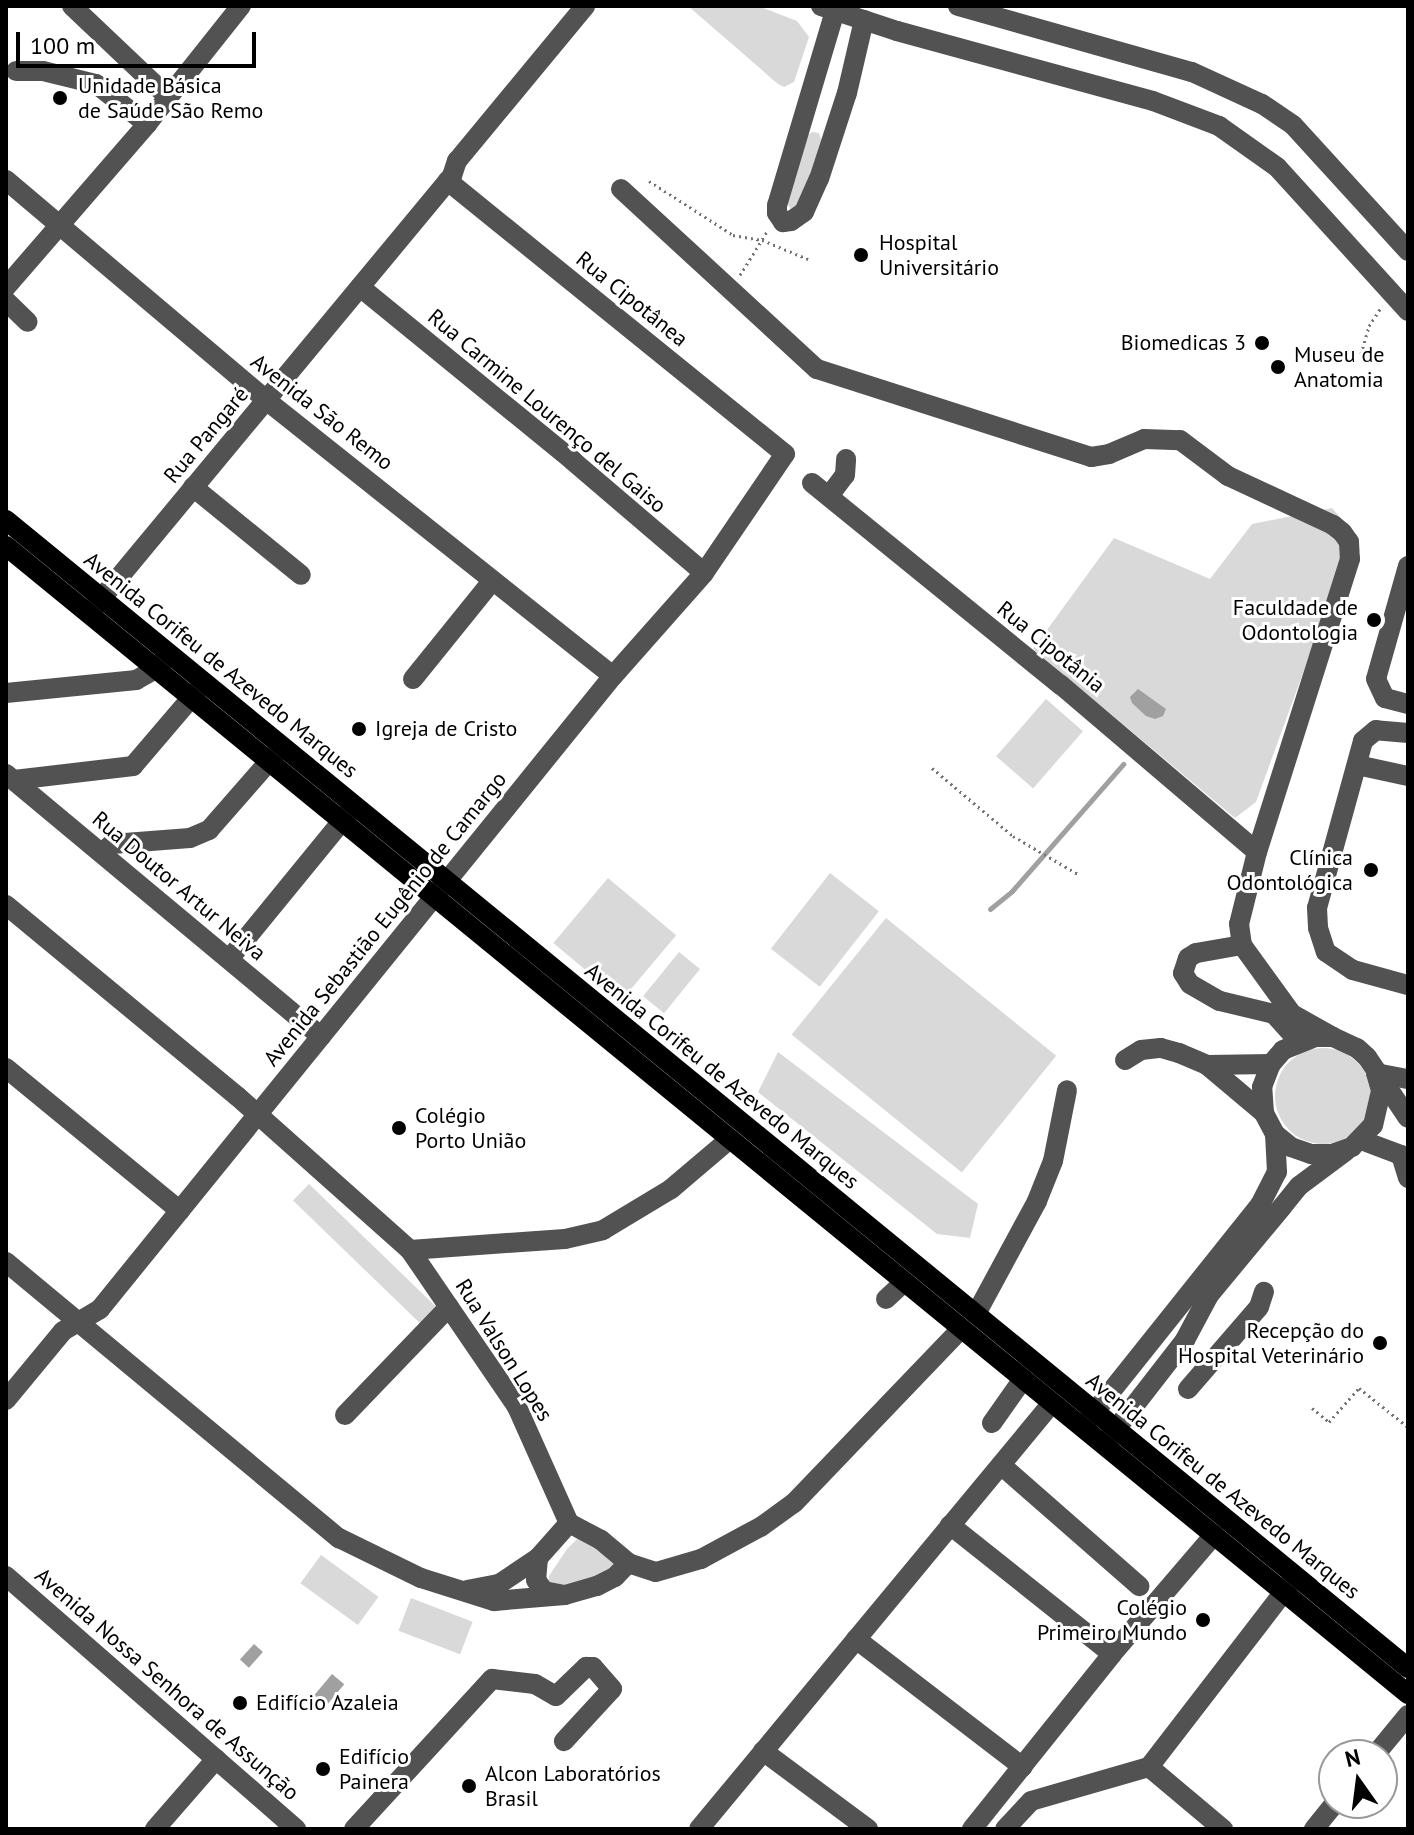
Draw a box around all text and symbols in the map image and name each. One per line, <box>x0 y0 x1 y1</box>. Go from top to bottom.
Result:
scale bar <box>20 16 260 66</box>
text: 100 m <box>30 30 95 61</box>
place label: Unidade Básica de Saúde São Remo <box>78 72 263 124</box>
marker: Unidade Básica de Saúde São Remo <box>49 87 71 109</box>
place label: Hospital Universitário <box>879 229 999 280</box>
marker: Hospital Universitário <box>850 244 872 266</box>
street label: Rua Cipotânea <box>571 246 693 352</box>
street label: Rua Carmine Lourenço del Gaiso <box>422 303 672 519</box>
place label: Biomedicas 3 <box>1121 330 1246 356</box>
marker: Biomedicas 3 <box>1253 334 1271 352</box>
place label: Museu de Anatomia <box>1294 341 1384 392</box>
street label: Avenida São Remo <box>246 348 398 476</box>
marker: Museu de Anatomia <box>1269 358 1287 376</box>
street label: Rua Pangaré <box>158 382 254 488</box>
street label: Avenida Corifeu de Azevedo Marques <box>79 546 363 784</box>
place label: Faculdade de Odontologia <box>1233 594 1358 646</box>
street label: Rua Cipotânia <box>992 596 1110 698</box>
marker: Faculdade de Odontologia <box>1365 611 1383 629</box>
place label: Igreja de Cristo <box>375 716 517 742</box>
marker: Igreja de Cristo <box>350 720 368 738</box>
street label: Avenida Sebastião Eugênio de Camargo <box>258 766 512 1072</box>
street label: Rua Doutor Artur Neiva <box>87 806 271 966</box>
place label: Clínica Odontológica <box>1227 844 1353 896</box>
marker: Clínica Odontológica <box>1360 859 1382 881</box>
street label: Avenida Corifeu de Azevedo Marques <box>580 957 864 1195</box>
place label: Colégio Porto União <box>415 1102 526 1154</box>
marker: Colégio Porto União <box>390 1119 408 1137</box>
street label: Rua Valson Lopes <box>450 1274 558 1426</box>
place label: Recepção do Hospital Veterinário <box>1177 1317 1364 1368</box>
marker: Recepção do Hospital Veterinário <box>1371 1334 1389 1352</box>
street label: Avenida Corifeu de Azevedo Marques <box>1081 1367 1365 1605</box>
street label: Avenida Nossa Senhora de Assunção <box>29 1562 305 1806</box>
place label: Colégio Primeiro Mundo <box>1037 1594 1187 1646</box>
marker: Colégio Primeiro Mundo <box>1194 1611 1212 1629</box>
place label: Edifício Azaleia <box>256 1690 399 1716</box>
marker: Edifício Azaleia <box>231 1694 249 1712</box>
north arrow <box>1318 1739 1398 1819</box>
text: N <box>1342 1742 1363 1773</box>
place label: Edifício Painera <box>339 1743 409 1794</box>
marker: Edifício Painera <box>314 1760 332 1778</box>
place label: Alcon Laboratórios Brasil <box>485 1760 661 1812</box>
marker: Alcon Laboratórios Brasil <box>460 1777 478 1795</box>

